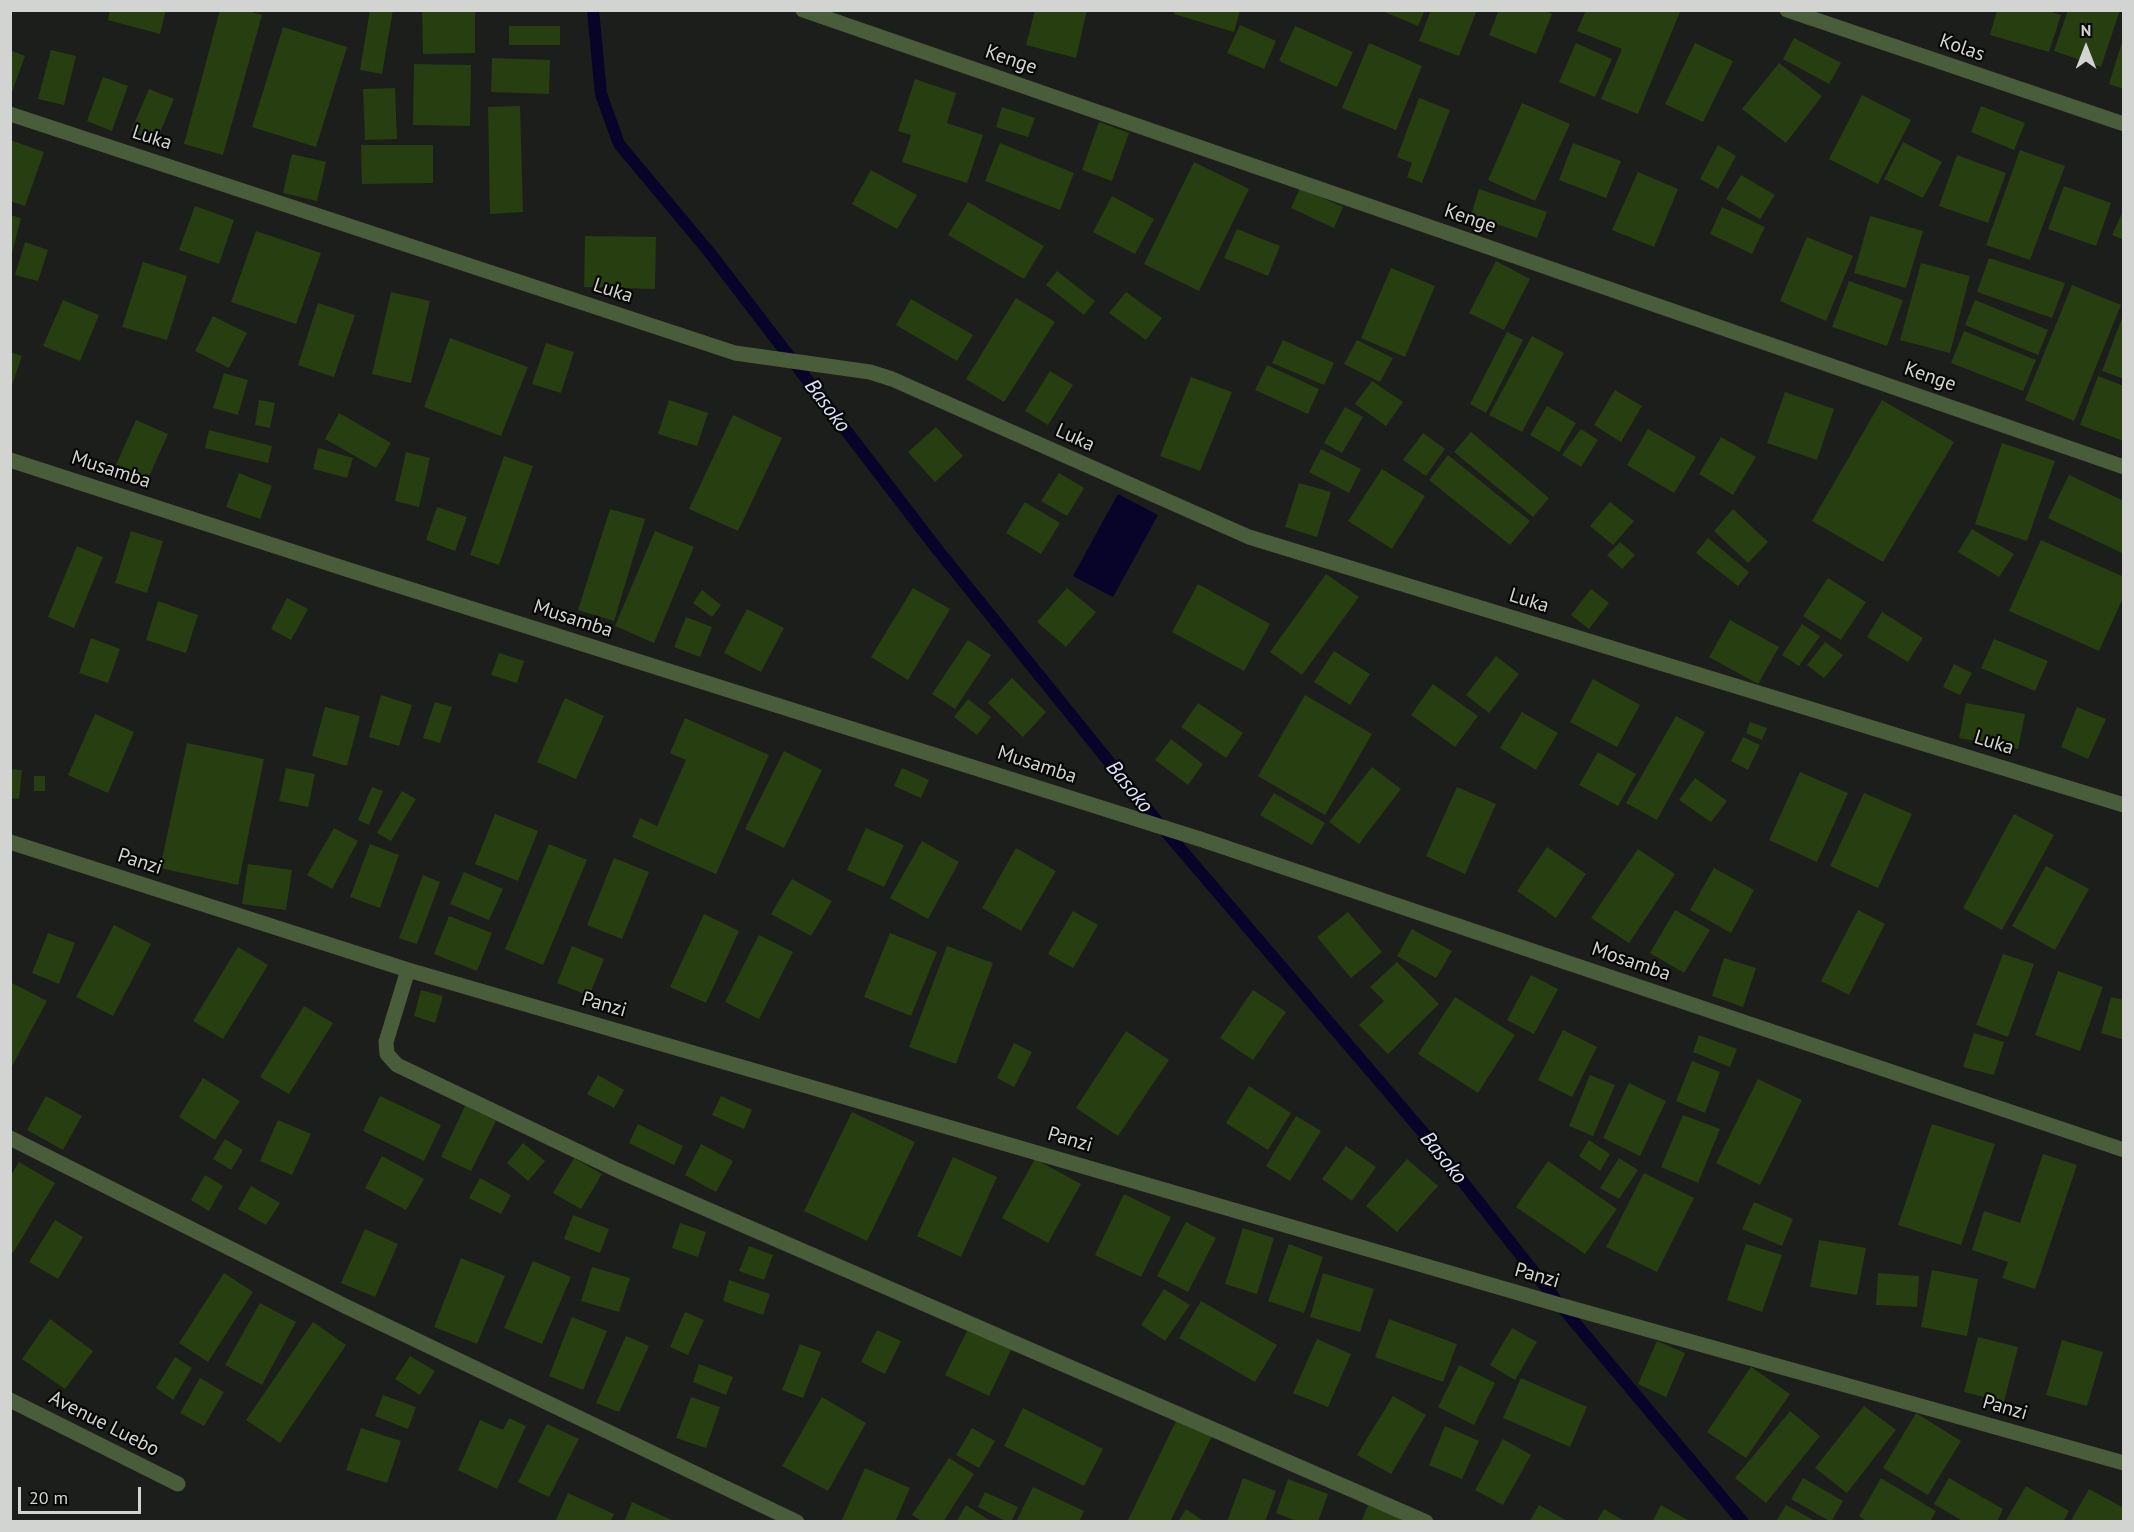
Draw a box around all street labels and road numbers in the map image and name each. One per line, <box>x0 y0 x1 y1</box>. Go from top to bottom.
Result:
street label: Kolas <box>1936 29 1988 67</box>
street label: Kenge <box>982 40 1040 80</box>
street label: Luka <box>129 120 175 156</box>
street label: Kenge <box>1441 199 1499 239</box>
street label: Luka <box>590 273 636 309</box>
street label: Kenge <box>1901 357 1959 397</box>
street label: Luka <box>1052 419 1098 457</box>
street label: Musamba <box>68 446 154 494</box>
street label: Luka <box>1506 584 1552 618</box>
street label: Musamba <box>530 595 616 643</box>
street label: Luka <box>1971 726 2017 760</box>
street label: Musamba <box>994 741 1080 789</box>
street label: Panzi <box>115 844 165 880</box>
street label: Mosamba <box>1588 937 1674 987</box>
street label: Panzi <box>579 987 629 1023</box>
street label: Panzi <box>1045 1122 1095 1158</box>
street label: Panzi <box>1512 1258 1562 1294</box>
street label: Avenue Luebo <box>45 1386 163 1462</box>
street label: Panzi <box>1980 1390 2030 1426</box>

